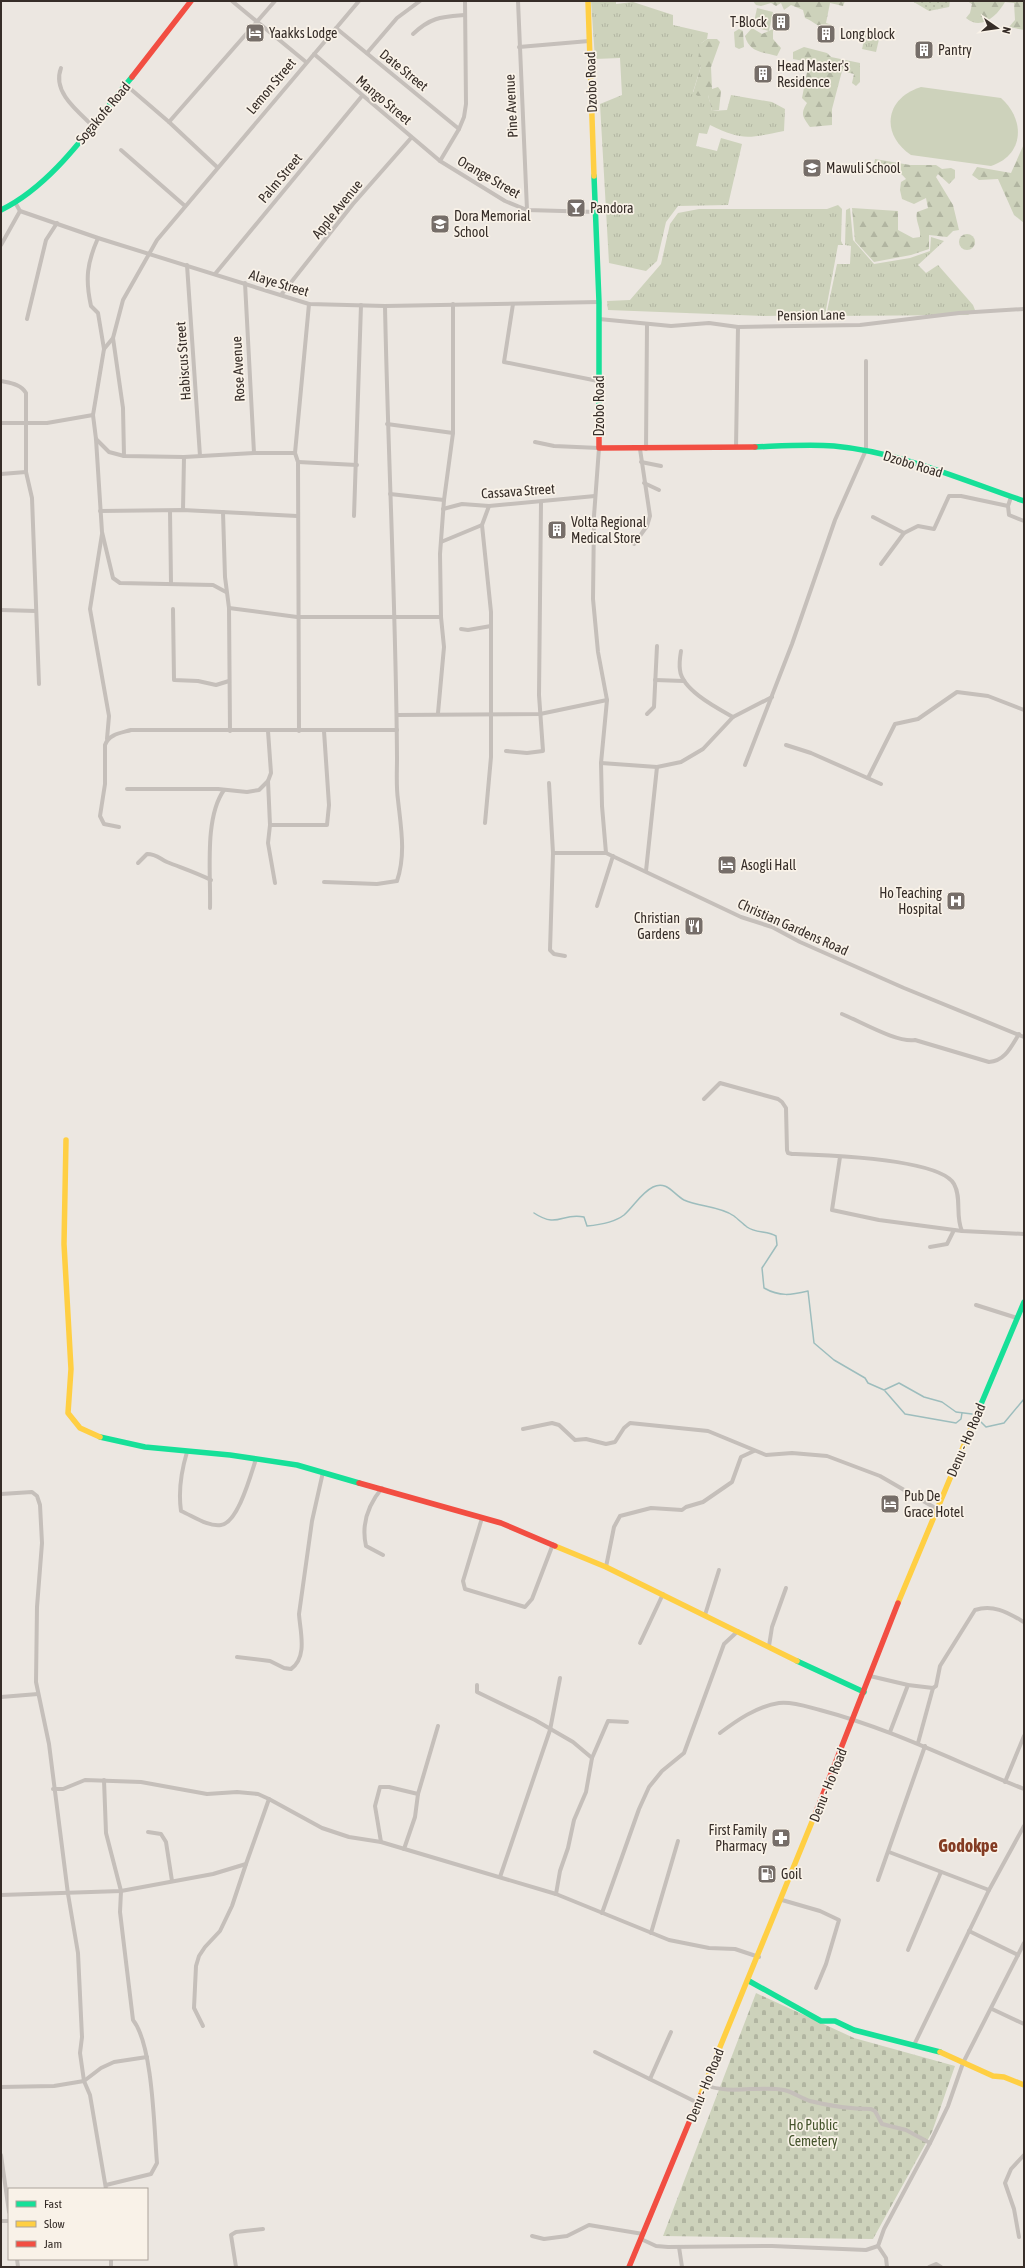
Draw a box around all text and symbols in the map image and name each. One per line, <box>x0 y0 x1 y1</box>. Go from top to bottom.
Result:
north arrow <box>977 8 1017 48</box>
building icon: T-Block <box>770 11 792 33</box>
place label: T-Block <box>730 14 767 30</box>
hotel icon: Yaakks Lodge <box>244 22 266 44</box>
building icon: Long block <box>815 23 837 45</box>
place label: Yaakks Lodge <box>269 25 337 41</box>
place label: Long block <box>840 26 895 42</box>
text: N <box>1000 26 1013 35</box>
building icon: Pantry <box>913 39 935 61</box>
place label: Pantry <box>938 42 972 58</box>
street label: Date Street <box>377 46 431 94</box>
street label: Dzobo Road <box>582 51 600 113</box>
street label: Lemon Street <box>243 55 299 117</box>
place label: Head Master's Residence <box>777 58 849 90</box>
building icon: Head Master's Residence <box>752 63 774 85</box>
street label: Mango Street <box>353 72 415 128</box>
street label: Pine Avenue <box>501 74 521 138</box>
street label: Sogakofe Road <box>72 79 134 147</box>
street label: Palm Street <box>255 150 305 206</box>
street label: Orange Street <box>455 153 523 201</box>
school or university icon: Mawuli School <box>801 157 823 179</box>
place label: Mawuli School <box>826 160 901 176</box>
street label: Apple Avenue <box>309 176 365 242</box>
bar icon: Pandora <box>565 197 587 219</box>
place label: Pandora <box>590 200 633 216</box>
place label: Dora Memorial School <box>454 208 531 240</box>
school or university icon: Dora Memorial School <box>429 213 451 235</box>
street label: Alaye Street <box>247 266 311 300</box>
street label: Pension Lane <box>777 306 845 324</box>
street label: Habiscus Street <box>172 321 194 401</box>
street label: Rose Avenue <box>228 336 248 402</box>
street label: Dzobo Road <box>591 375 607 437</box>
street label: Dzobo Road <box>881 447 945 481</box>
street label: Cassava Street <box>481 480 555 502</box>
place label: Volta Regional Medical Store <box>571 514 647 546</box>
building icon: Volta Regional Medical Store <box>546 519 568 541</box>
hotel icon: Asogli Hall <box>716 854 738 876</box>
place label: Asogli Hall <box>741 857 797 873</box>
place label: Ho Teaching Hospital <box>879 885 942 917</box>
hospital icon: Ho Teaching Hospital <box>945 890 967 912</box>
street label: Christian Gardens Road <box>735 895 851 959</box>
place label: Christian Gardens <box>634 910 680 942</box>
restaurant icon: Christian Gardens <box>683 915 705 937</box>
street label: Denu - Ho Road <box>943 1401 989 1479</box>
place label: Pub De Grace Hotel <box>904 1488 964 1520</box>
hotel icon: Pub De Grace Hotel <box>879 1493 901 1515</box>
street label: Denu - Ho Road <box>806 1746 850 1824</box>
place label: First Family Pharmacy <box>709 1822 767 1854</box>
pharmacy icon: First Family Pharmacy <box>770 1827 792 1849</box>
district label: Godokpe <box>938 1835 998 1856</box>
fuel station icon: Goil <box>756 1863 778 1885</box>
place label: Goil <box>781 1866 802 1882</box>
street label: Denu - Ho Road <box>683 2046 727 2124</box>
park label: Ho Public Cemetery <box>788 2117 838 2149</box>
legend <box>8 2188 148 2260</box>
text: Fast <box>44 2197 62 2211</box>
text: Slow <box>44 2217 65 2231</box>
text: Jam <box>44 2237 62 2251</box>

